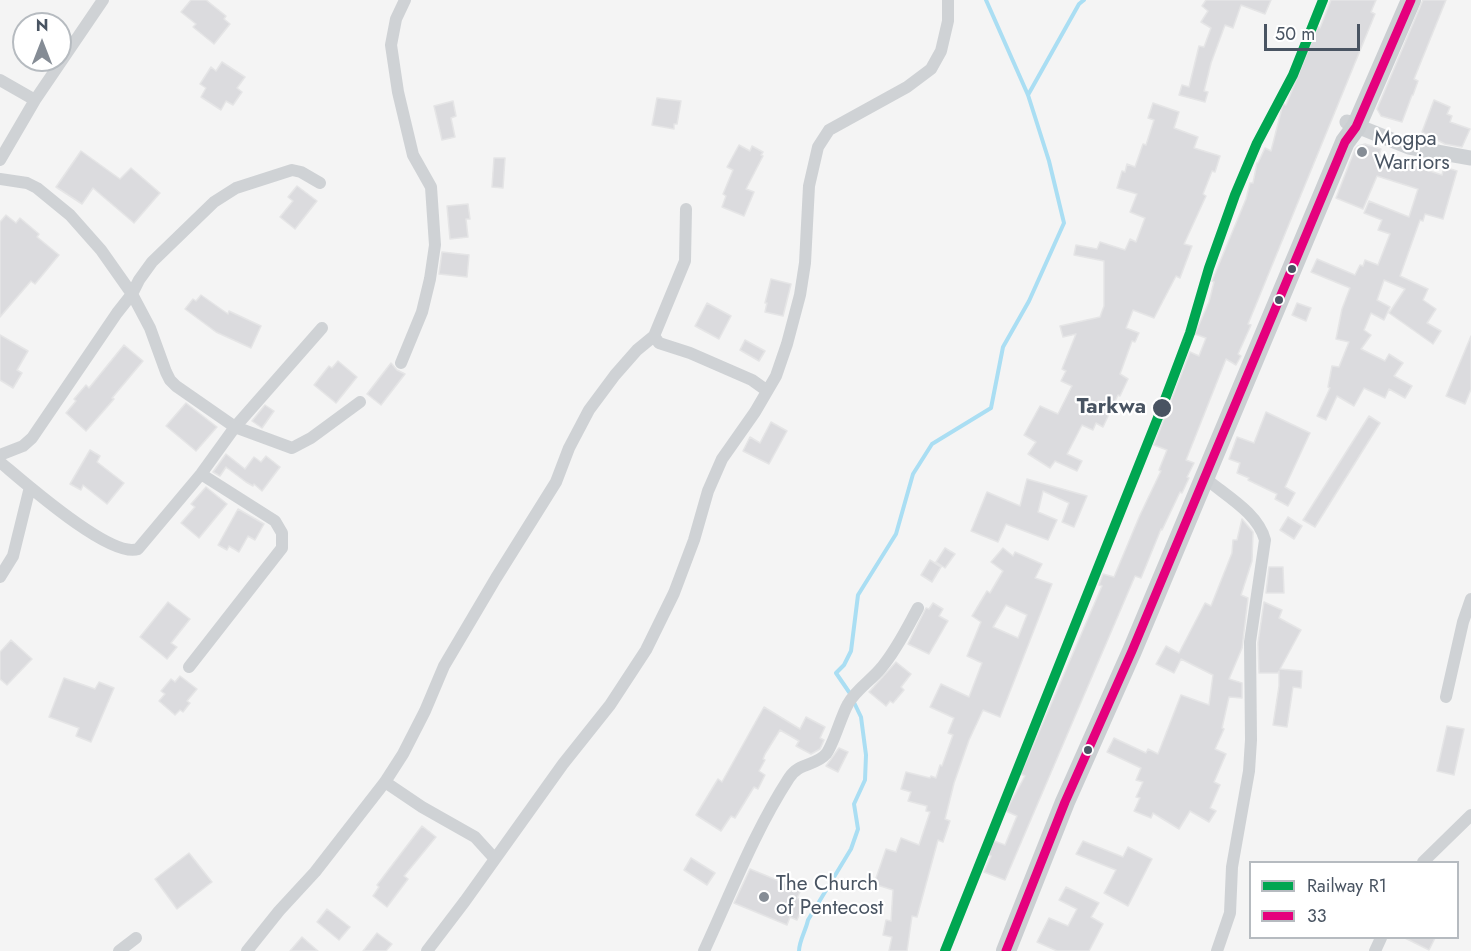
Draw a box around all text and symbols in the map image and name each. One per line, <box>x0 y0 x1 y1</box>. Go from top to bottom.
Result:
north arrow <box>12 12 72 72</box>
scale bar <box>1267 12 1363 50</box>
text: N <box>36 14 48 37</box>
text: 50 m <box>1275 21 1315 47</box>
place label: Mogpa Warriors <box>1374 127 1450 177</box>
marker: Mogpa Warriors <box>1355 145 1369 159</box>
unlabelled marker <box>1286 263 1298 275</box>
unlabelled marker <box>1273 294 1285 306</box>
place label: Tarkwa <box>1077 395 1146 421</box>
marker: Tarkwa <box>1151 397 1173 419</box>
unlabelled marker <box>1082 744 1094 756</box>
legend <box>1249 861 1459 939</box>
place label: The Church of Pentecost <box>776 872 883 922</box>
text: Railway R1 <box>1307 873 1387 899</box>
marker: The Church of Pentecost <box>757 890 771 904</box>
text: 33 <box>1307 903 1327 929</box>

